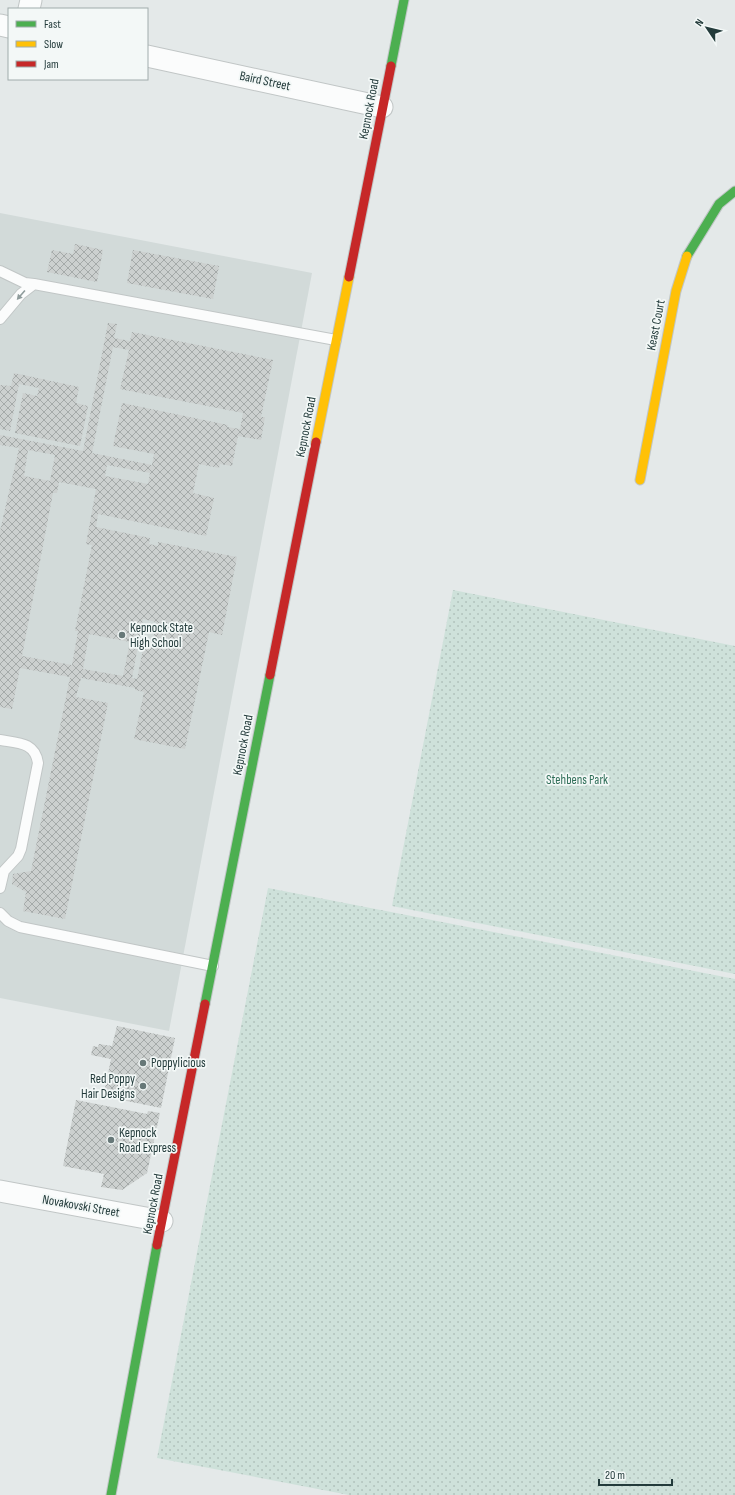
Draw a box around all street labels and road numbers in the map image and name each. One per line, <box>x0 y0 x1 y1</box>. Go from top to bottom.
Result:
street label: Baird Street <box>238 68 292 94</box>
street label: Kepnock Road <box>355 77 383 141</box>
street label: Keast Court <box>643 298 669 352</box>
street label: Kepnock Road <box>292 395 320 459</box>
street label: Kepnock Road <box>229 713 257 777</box>
street label: Kepnock Road <box>139 1172 167 1236</box>
street label: Novakovski Street <box>41 1191 121 1221</box>

